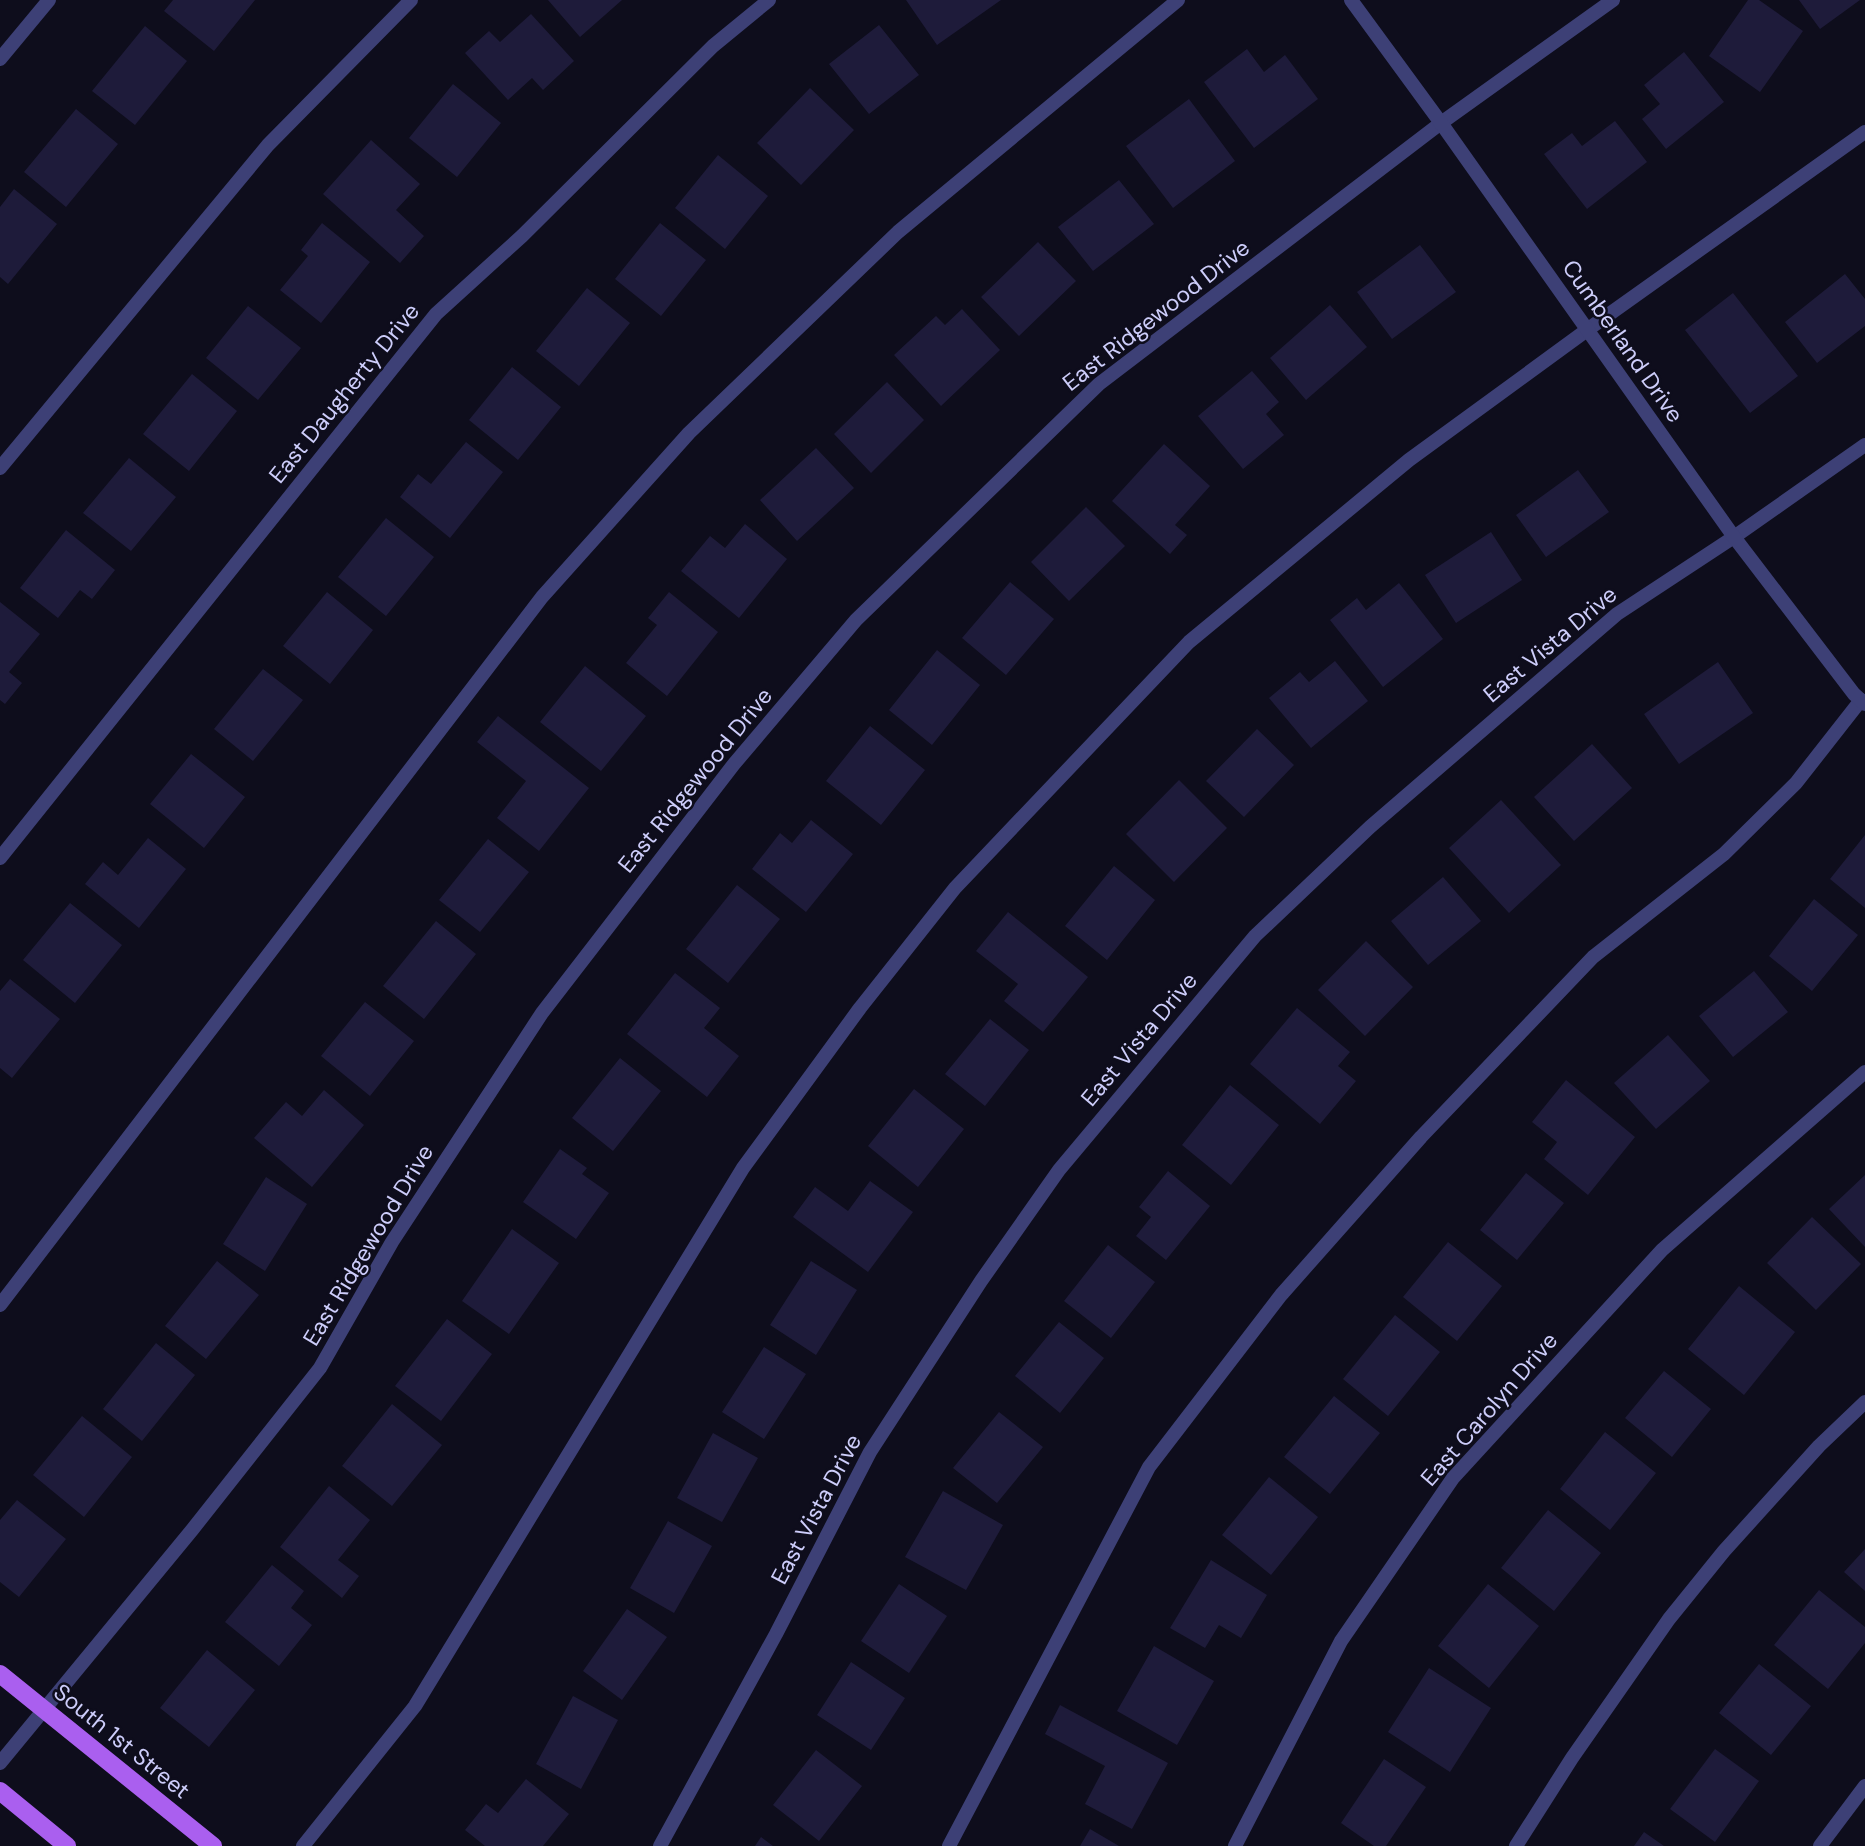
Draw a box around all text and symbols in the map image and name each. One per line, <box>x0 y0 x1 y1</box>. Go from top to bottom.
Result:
street label: East Ridgewood Drive <box>1056 232 1256 398</box>
street label: Cumberland Drive <box>1556 254 1690 428</box>
street label: East Daugherty Drive <box>262 297 426 489</box>
street label: East Vista Drive <box>1477 579 1623 709</box>
street label: East Ridgewood Drive <box>611 681 779 879</box>
street label: East Vista Drive <box>1074 966 1204 1112</box>
street label: East Ridgewood Drive <box>296 1139 440 1351</box>
street label: East Carolyn Drive <box>1414 1326 1564 1492</box>
street label: East Vista Drive <box>764 1429 868 1589</box>
street label: South 1st Street <box>48 1677 196 1805</box>

